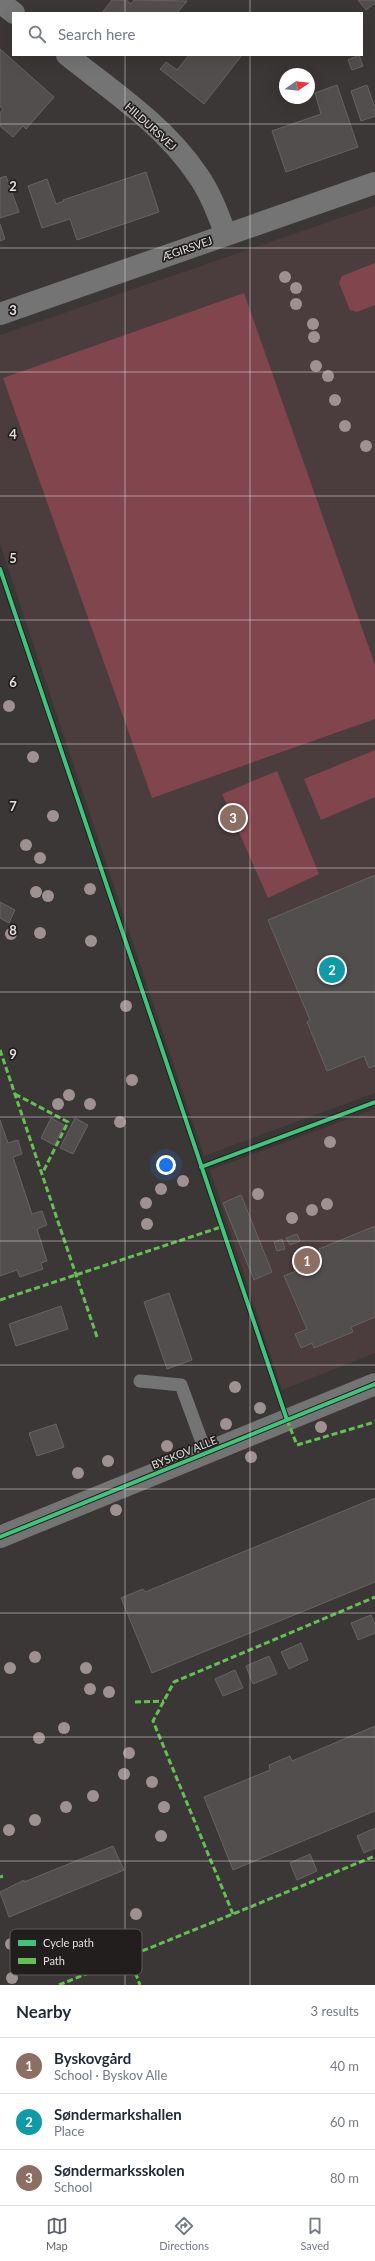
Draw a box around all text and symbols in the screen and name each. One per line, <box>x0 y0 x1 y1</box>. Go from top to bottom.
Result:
search box <box>12 12 363 56</box>
icon: search <box>26 23 48 45</box>
text: Search here <box>58 25 135 43</box>
north arrow <box>279 68 315 104</box>
street label: HILDURSVEJ <box>123 100 179 152</box>
text: 2 <box>9 178 17 194</box>
street label: ÆGIRSVEJ <box>159 233 214 263</box>
text: 3 <box>9 302 17 318</box>
text: 4 <box>9 426 17 442</box>
text: 5 <box>9 550 17 566</box>
text: 6 <box>9 674 17 690</box>
text: 7 <box>9 798 17 814</box>
pin: 3 <box>220 803 246 833</box>
text: 8 <box>9 922 17 938</box>
pin: 2 <box>319 955 345 985</box>
text: 9 <box>9 1046 17 1062</box>
your location <box>156 1155 176 1175</box>
pin: 1 <box>294 1246 320 1276</box>
street label: BYSKOV ALLE <box>149 1433 219 1471</box>
legend <box>10 1929 142 1975</box>
text: Cycle path <box>43 1936 94 1949</box>
text: Path <box>43 1954 65 1967</box>
text: Nearby <box>16 2001 71 2022</box>
text: 3 results <box>311 2003 359 2019</box>
text: Byskovgård <box>54 2049 131 2067</box>
text: 1 <box>25 2058 33 2074</box>
text: 40 m <box>330 2058 359 2074</box>
text: School · Byskov Alle <box>54 2067 167 2083</box>
text: Søndermarkshallen <box>54 2105 182 2123</box>
text: 2 <box>25 2114 33 2130</box>
text: 60 m <box>330 2114 359 2130</box>
text: Place <box>54 2123 84 2139</box>
text: Søndermarksskolen <box>54 2161 185 2179</box>
text: 3 <box>25 2170 33 2186</box>
text: 80 m <box>330 2170 359 2186</box>
text: School <box>54 2179 92 2195</box>
tab: Map <box>46 2215 68 2252</box>
tab: Directions <box>159 2215 209 2252</box>
tab: Saved <box>300 2215 329 2252</box>

